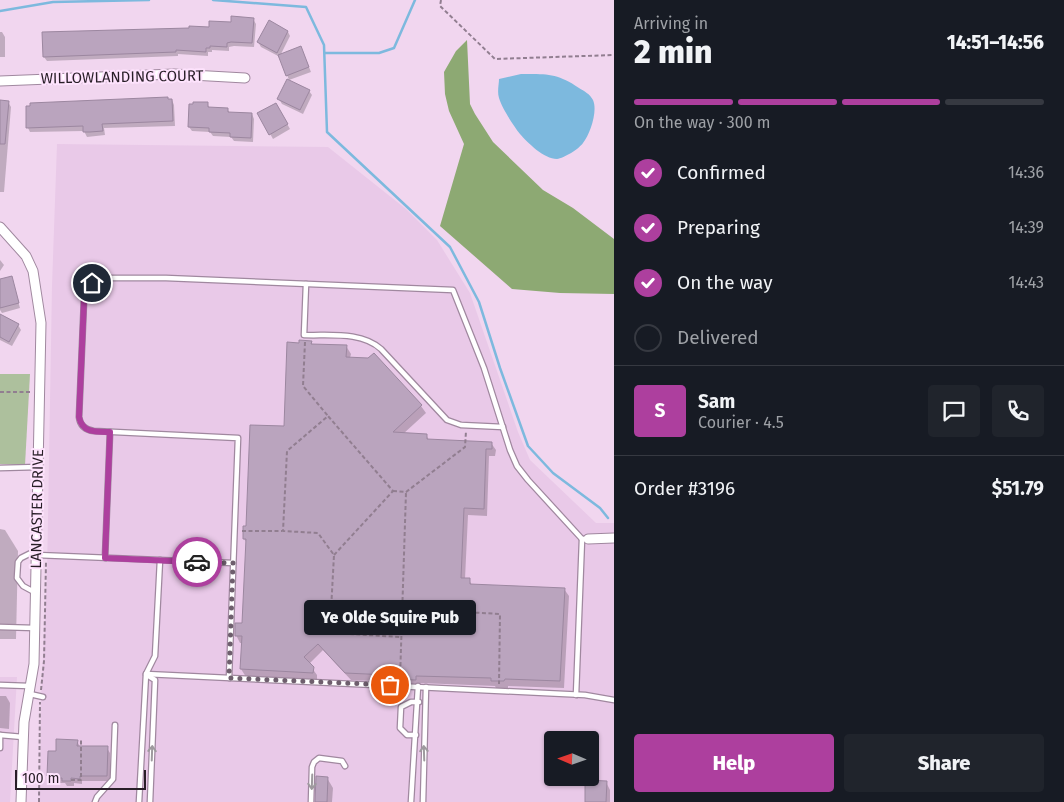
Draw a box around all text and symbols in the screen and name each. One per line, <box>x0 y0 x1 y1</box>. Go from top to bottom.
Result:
text: Arriving in <box>634 14 708 33</box>
text: 14:51–14:56 <box>947 31 1044 54</box>
text: 2 min <box>634 33 712 71</box>
street label: WILLOWLANDING COURT <box>40 67 204 87</box>
text: On the way · 300 m <box>634 113 771 132</box>
icon: check <box>634 159 662 187</box>
text: Confirmed <box>677 161 766 184</box>
text: 14:36 <box>1008 163 1044 182</box>
icon: check <box>634 214 662 242</box>
text: Preparing <box>677 216 760 239</box>
text: 14:39 <box>1008 218 1044 237</box>
pin <box>71 262 113 304</box>
icon: home <box>78 269 106 297</box>
icon: check <box>634 269 662 297</box>
text: On the way <box>677 271 773 294</box>
text: 14:43 <box>1009 273 1044 292</box>
text: Delivered <box>677 326 759 349</box>
button: chat <box>928 385 980 437</box>
button: phone <box>992 385 1044 437</box>
text: Sam <box>698 390 735 413</box>
text: S <box>655 399 665 422</box>
text: Courier · 4.5 <box>698 413 784 432</box>
street label: LANCASTER DRIVE <box>27 449 47 569</box>
text: Order #3196 <box>634 477 735 500</box>
text: $51.79 <box>992 477 1044 500</box>
courier <box>172 537 222 587</box>
icon: car <box>183 548 211 576</box>
callout: Ye Olde Squire Pub <box>304 600 476 635</box>
text: Ye Olde Squire Pub <box>321 608 459 627</box>
pin <box>369 664 411 706</box>
icon: bag <box>376 671 404 699</box>
north arrow <box>544 731 599 786</box>
map controls <box>544 731 599 786</box>
button: Help <box>634 734 834 792</box>
button: Share <box>844 734 1044 792</box>
one-way arrow <box>148 746 157 762</box>
one-way arrow <box>419 746 429 762</box>
scale bar <box>15 767 146 790</box>
text: 100 m <box>22 770 59 787</box>
one-way arrow <box>307 774 317 790</box>

